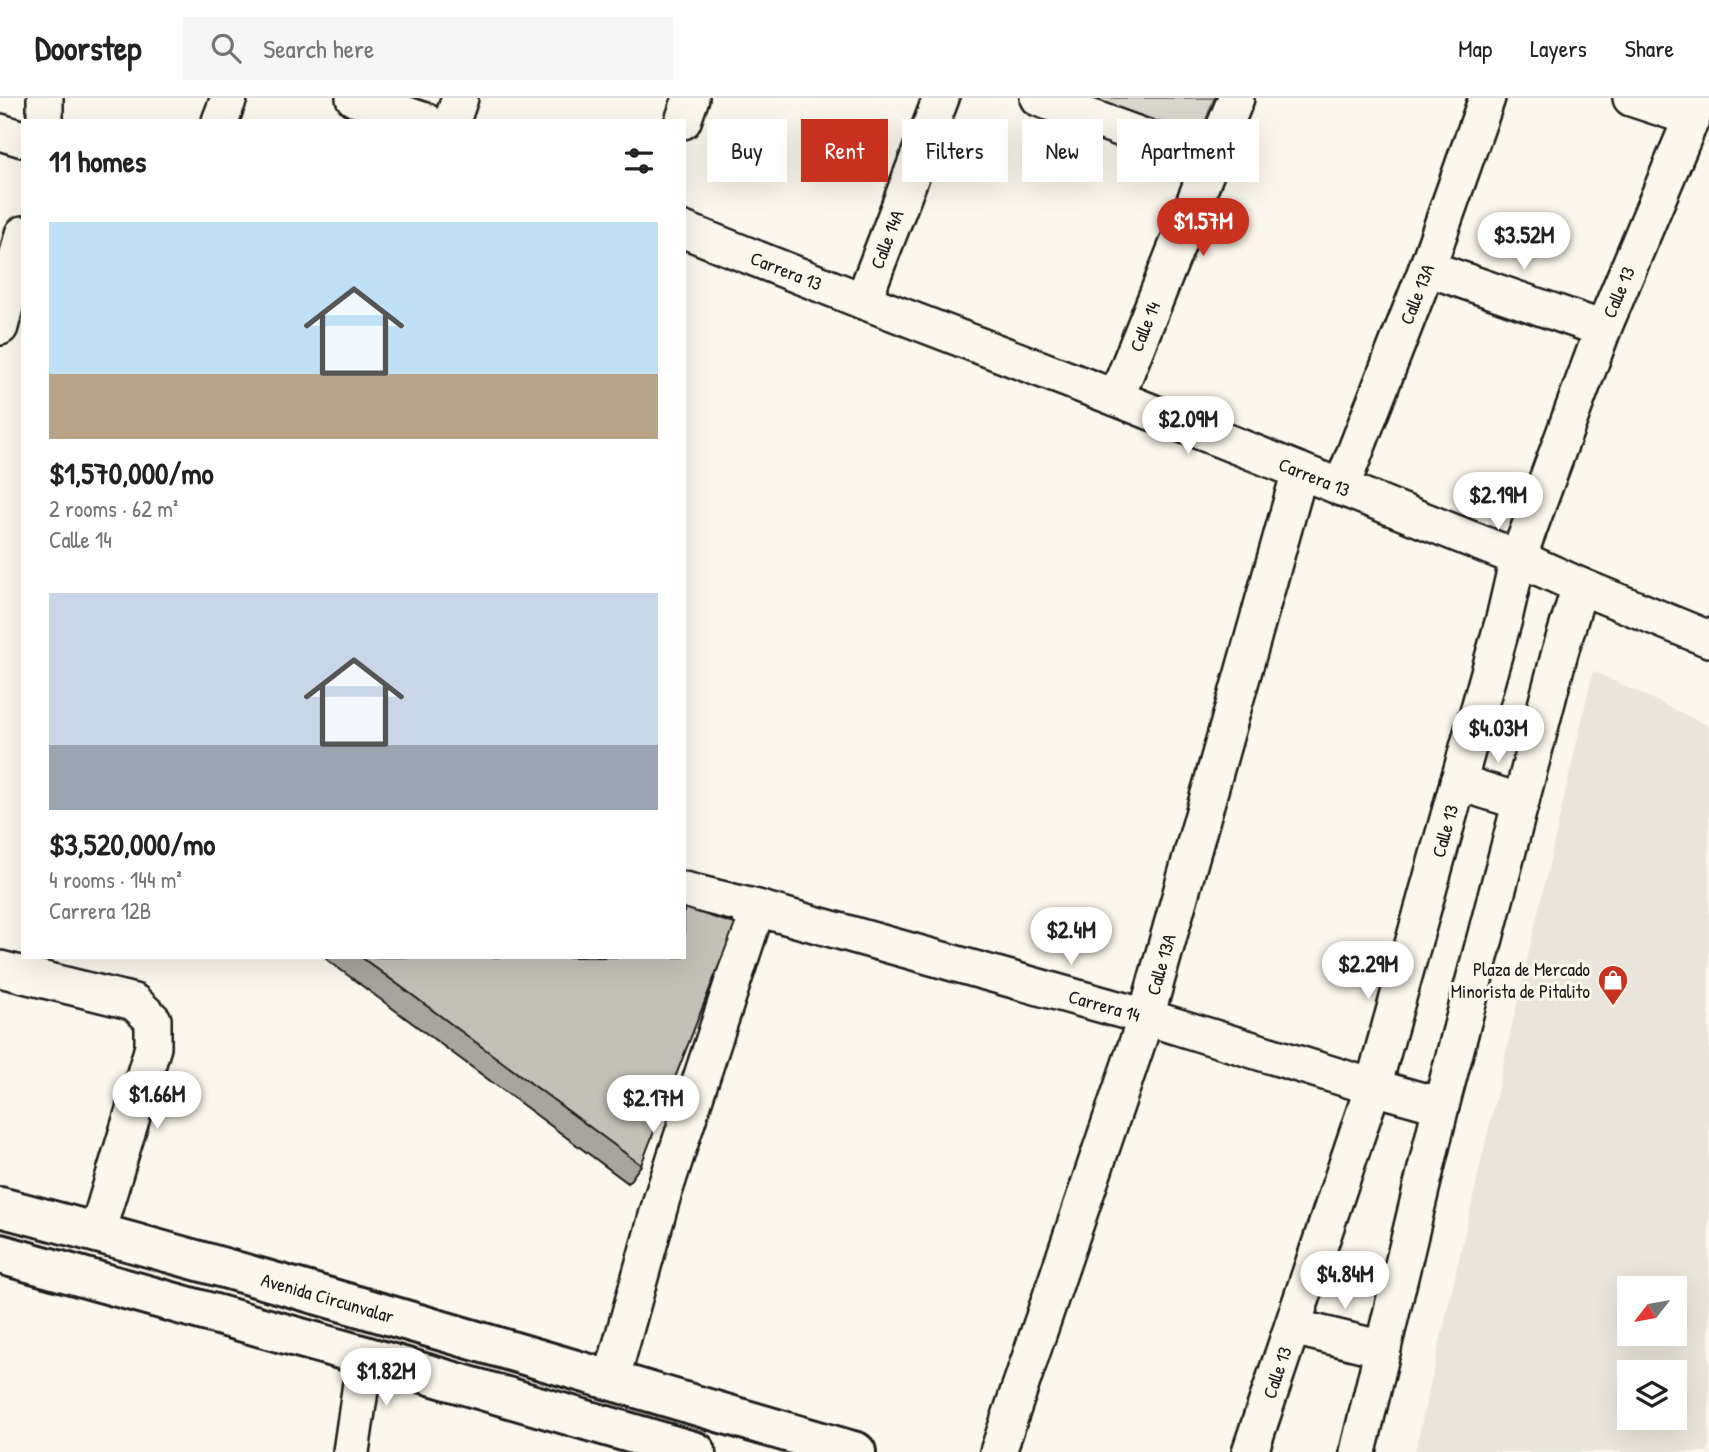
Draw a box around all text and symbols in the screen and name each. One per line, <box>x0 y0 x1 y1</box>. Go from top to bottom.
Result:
search box <box>183 17 673 80</box>
text: Doorstep <box>35 26 141 70</box>
icon: search <box>207 29 245 67</box>
text: Search here <box>263 31 374 66</box>
text: Map <box>1458 32 1492 64</box>
text: Layers <box>1530 32 1587 64</box>
text: Share <box>1625 32 1674 64</box>
chip: Buy <box>707 119 787 182</box>
chip: Rent <box>801 119 888 182</box>
chip: Filters <box>902 119 1008 182</box>
chip: New <box>1022 119 1103 182</box>
chip: Apartment <box>1117 119 1259 182</box>
text: 11 homes <box>49 141 146 181</box>
icon: filters <box>620 142 658 180</box>
pin: $1.57M <box>1146 198 1260 258</box>
text: $1.57M <box>1173 205 1233 236</box>
street label: Calle 14A <box>864 206 910 273</box>
pin: $3.52M <box>1467 212 1581 272</box>
text: $3.52M <box>1493 219 1555 250</box>
street label: Carrera 13 <box>747 245 826 296</box>
street label: Calle 13A <box>1393 260 1440 328</box>
street label: Calle 13 <box>1596 262 1641 322</box>
icon: home <box>291 268 417 394</box>
street label: Calle 14 <box>1123 298 1166 356</box>
pin: $2.09M <box>1131 396 1245 456</box>
text: $2.09M <box>1158 403 1218 434</box>
street label: Carrera 13 <box>1275 451 1354 503</box>
text: $1,570,000/mo <box>49 453 214 493</box>
pin: $2.19M <box>1441 472 1555 532</box>
text: $2.19M <box>1469 479 1527 510</box>
text: 2 rooms · 62 m² <box>49 493 178 524</box>
text: Calle 14 <box>49 524 112 555</box>
icon: home <box>291 639 417 765</box>
pin: $4.03M <box>1441 706 1555 765</box>
text: $4.03M <box>1468 712 1528 743</box>
street label: Calle 13 <box>1425 802 1464 860</box>
text: $3,520,000/mo <box>49 824 215 864</box>
text: 4 rooms · 144 m² <box>49 864 182 895</box>
text: Carrera 12B <box>49 895 151 926</box>
pin: $2.4M <box>1022 908 1120 967</box>
text: $2.4M <box>1046 914 1096 945</box>
street label: Calle 13A <box>1140 931 1182 998</box>
pin: $2.29M <box>1311 942 1425 1001</box>
text: $2.29M <box>1338 948 1398 979</box>
place label: Plaza de Mercado Minorista de Pitalito <box>1451 956 1590 1004</box>
shop icon: Plaza de Mercado Minorista de Pitalito <box>1596 963 1630 1007</box>
street label: Carrera 14 <box>1066 983 1143 1028</box>
pin: $1.66M <box>100 1072 214 1131</box>
pin: $2.17M <box>596 1076 710 1135</box>
text: $1.66M <box>129 1078 185 1109</box>
text: $2.17M <box>623 1082 683 1113</box>
pin: $4.84M <box>1288 1252 1402 1311</box>
text: $4.84M <box>1316 1258 1374 1289</box>
street label: Avenida Circunvalar <box>258 1266 398 1329</box>
north arrow <box>1617 1276 1687 1346</box>
map controls <box>1617 1276 1687 1430</box>
street label: Calle 13 <box>1256 1343 1298 1402</box>
pin: $1.82M <box>329 1348 443 1408</box>
text: $1.82M <box>356 1355 416 1386</box>
button: layers <box>1617 1360 1687 1430</box>

